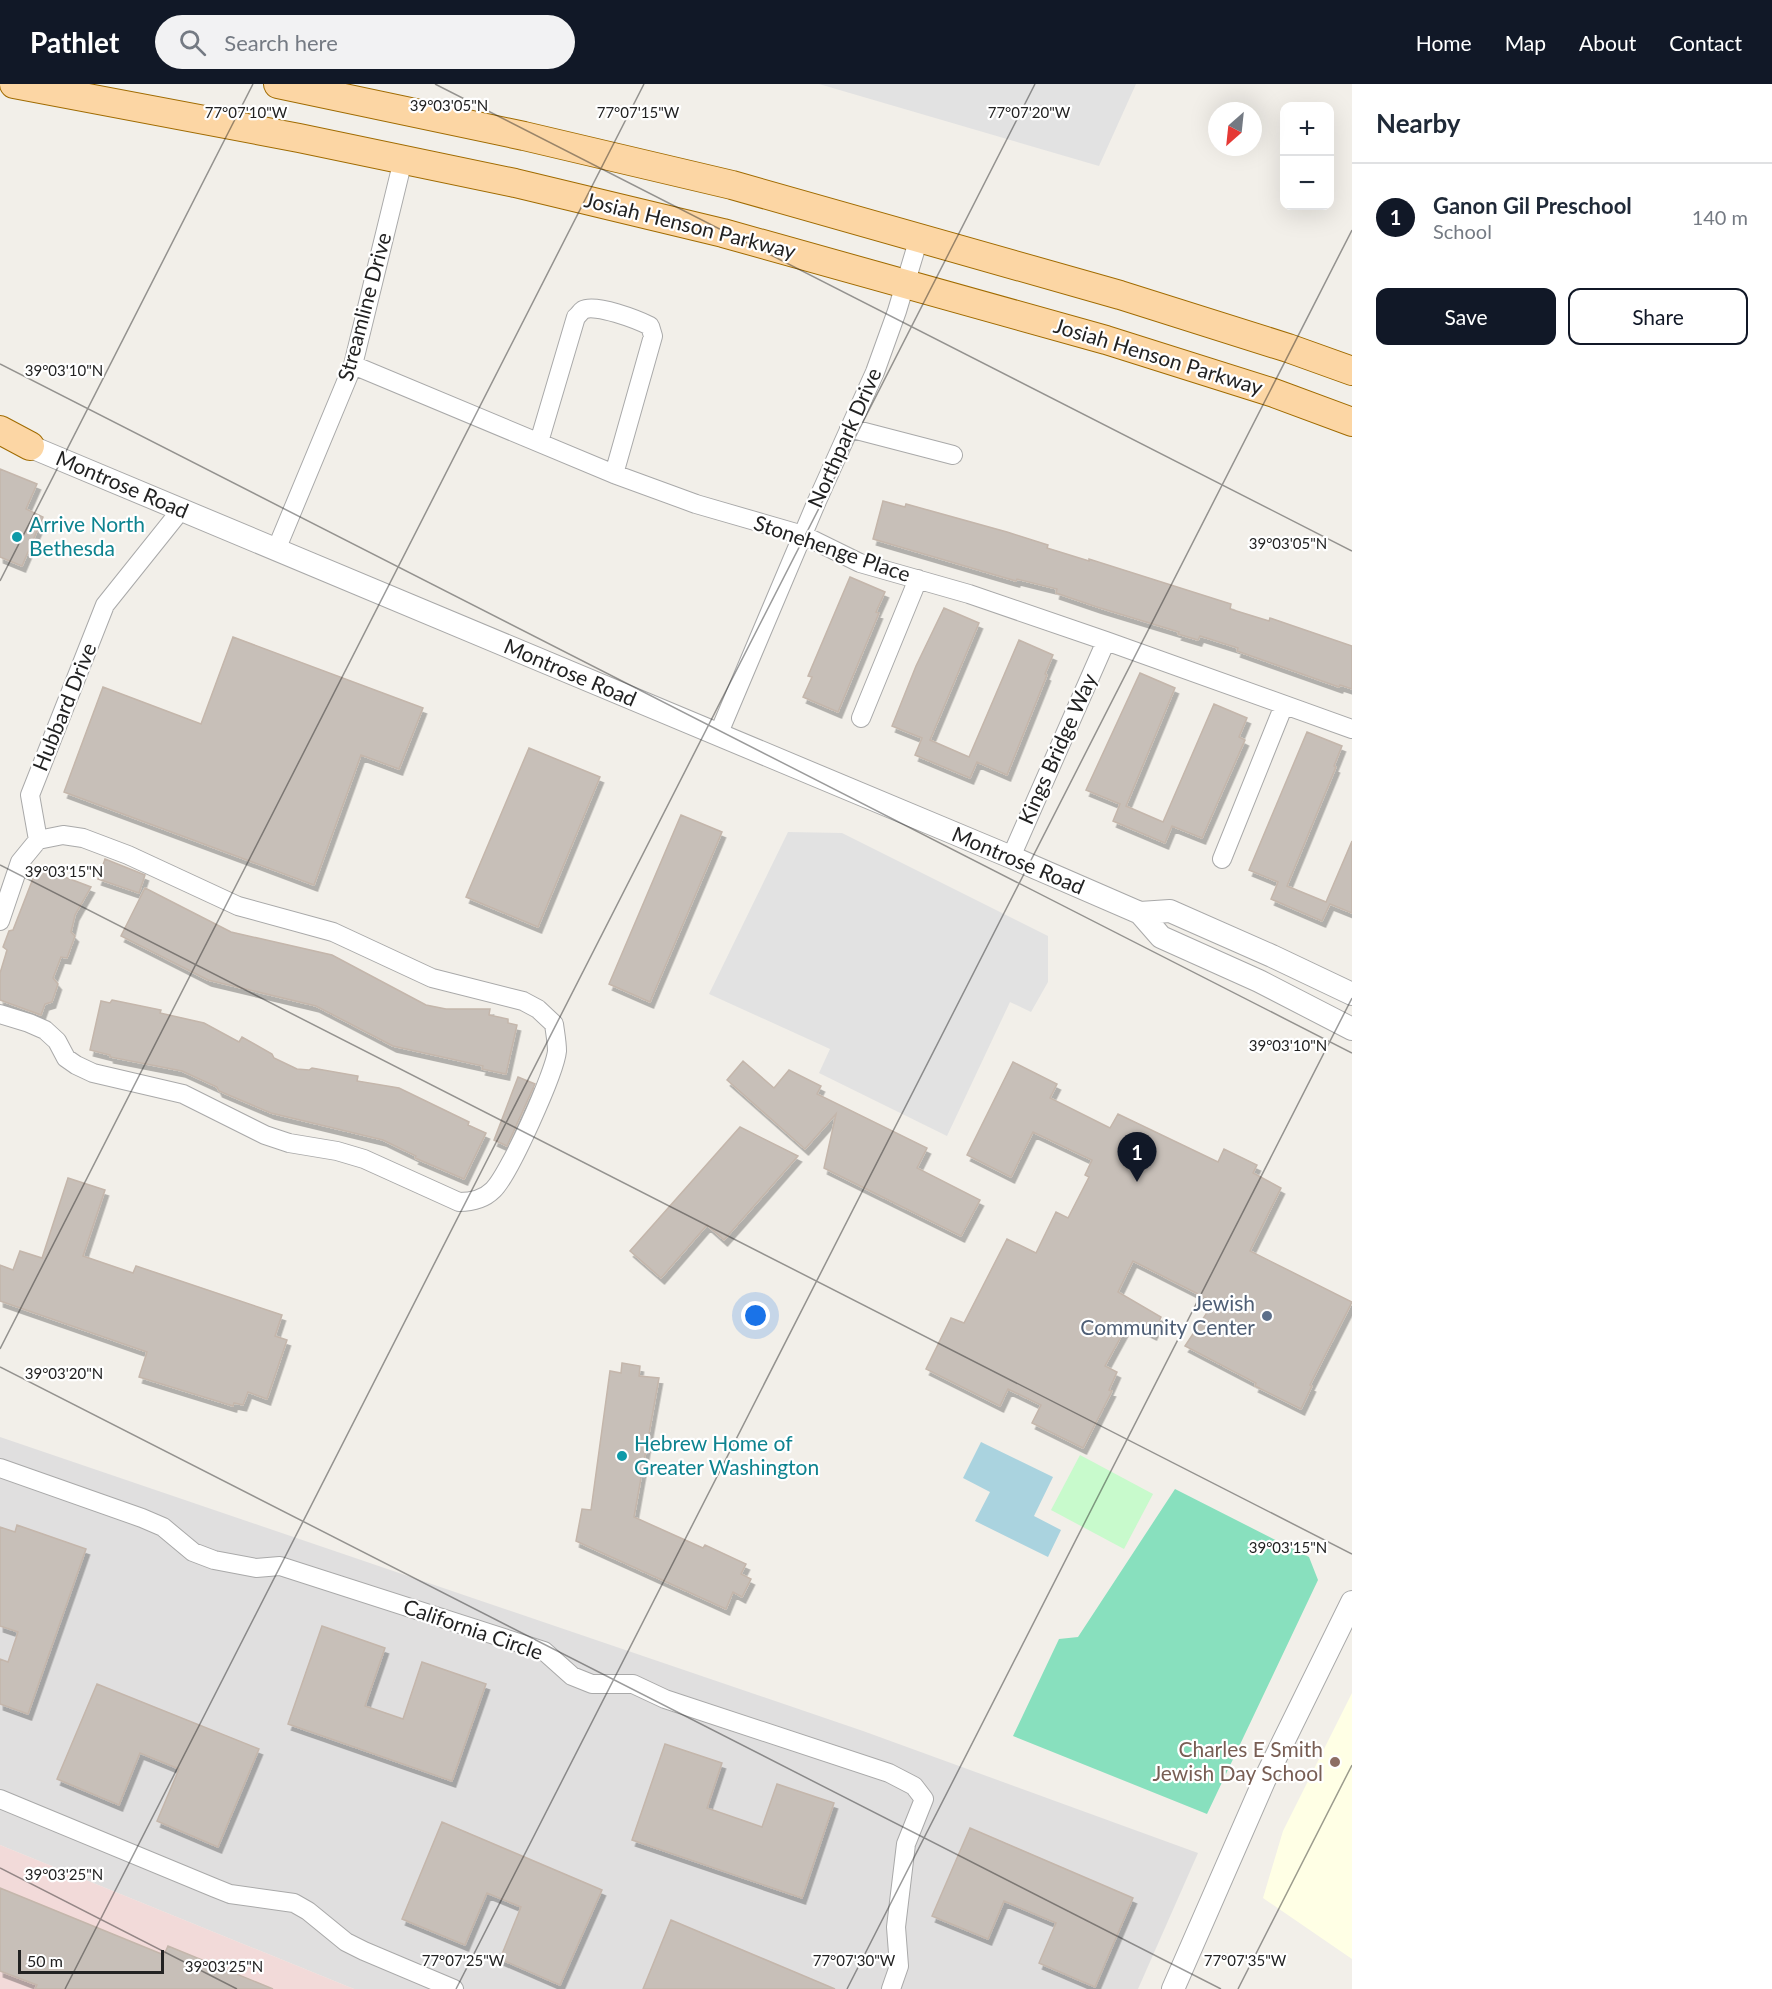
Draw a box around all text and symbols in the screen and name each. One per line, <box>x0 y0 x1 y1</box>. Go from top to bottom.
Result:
search box <box>155 15 575 69</box>
text: Pathlet <box>30 25 119 59</box>
icon: search <box>176 26 209 59</box>
text: Search here <box>224 29 338 56</box>
text: Home <box>1416 30 1472 55</box>
text: Map <box>1505 30 1546 55</box>
text: About <box>1579 30 1636 55</box>
text: Contact <box>1669 30 1742 55</box>
text: 39°03'05"N <box>410 96 488 114</box>
north arrow <box>1208 102 1262 156</box>
map controls <box>1280 102 1334 210</box>
button: + <box>1280 102 1334 156</box>
text: 77°07'10"W <box>205 103 288 121</box>
text: 77°07'15"W <box>597 103 680 121</box>
text: 77°07'20"W <box>988 103 1071 121</box>
text: Nearby <box>1376 107 1461 139</box>
button: − <box>1280 156 1334 210</box>
street label: Josiah Henson Parkway <box>582 186 799 263</box>
text: Ganon Gil Preschool <box>1433 192 1632 219</box>
text: 1 <box>1390 205 1401 229</box>
text: 140 m <box>1692 205 1748 229</box>
text: School <box>1433 219 1492 243</box>
street label: Streamline Drive <box>332 230 395 384</box>
button: Save <box>1376 288 1556 345</box>
button: Share <box>1568 288 1748 345</box>
street label: Josiah Henson Parkway <box>1051 312 1266 399</box>
text: 39°03'10"N <box>25 361 103 379</box>
street label: Northpark Drive <box>802 364 886 511</box>
street label: Montrose Road <box>53 444 193 523</box>
street label: Stonehenge Place <box>751 509 914 586</box>
place label: Arrive North Bethesda <box>29 511 145 560</box>
marker: Arrive North Bethesda <box>10 530 24 544</box>
text: 39°03'05"N <box>1249 534 1327 552</box>
street label: Montrose Road <box>501 632 641 711</box>
street label: Hubbard Drive <box>27 639 101 774</box>
street label: Kings Bridge Way <box>1012 669 1101 828</box>
street label: Montrose Road <box>949 820 1089 899</box>
text: 39°03'15"N <box>25 862 103 880</box>
text: 39°03'10"N <box>1249 1036 1327 1054</box>
pin: 1 <box>1118 1132 1156 1182</box>
place label: Jewish Community Center <box>1080 1290 1255 1339</box>
your location <box>741 1301 770 1330</box>
marker: Jewish Community Center <box>1260 1309 1274 1323</box>
text: 39°03'20"N <box>25 1364 103 1382</box>
place label: Hebrew Home of Greater Washington <box>634 1430 819 1479</box>
marker: Hebrew Home of Greater Washington <box>615 1449 629 1463</box>
text: 39°03'15"N <box>1249 1538 1327 1556</box>
street label: California Circle <box>400 1593 547 1664</box>
place label: Charles E Smith Jewish Day School <box>1152 1736 1323 1785</box>
marker: Charles E Smith Jewish Day School <box>1328 1755 1342 1769</box>
text: 39°03'25"N <box>25 1865 103 1883</box>
scale bar <box>18 1947 164 1974</box>
text: 50 m <box>27 1951 63 1970</box>
text: 77°07'25"W <box>422 1951 505 1969</box>
text: 77°07'30"W <box>813 1951 896 1969</box>
text: 77°07'35"W <box>1204 1951 1287 1969</box>
text: 39°03'25"N <box>185 1957 263 1975</box>

